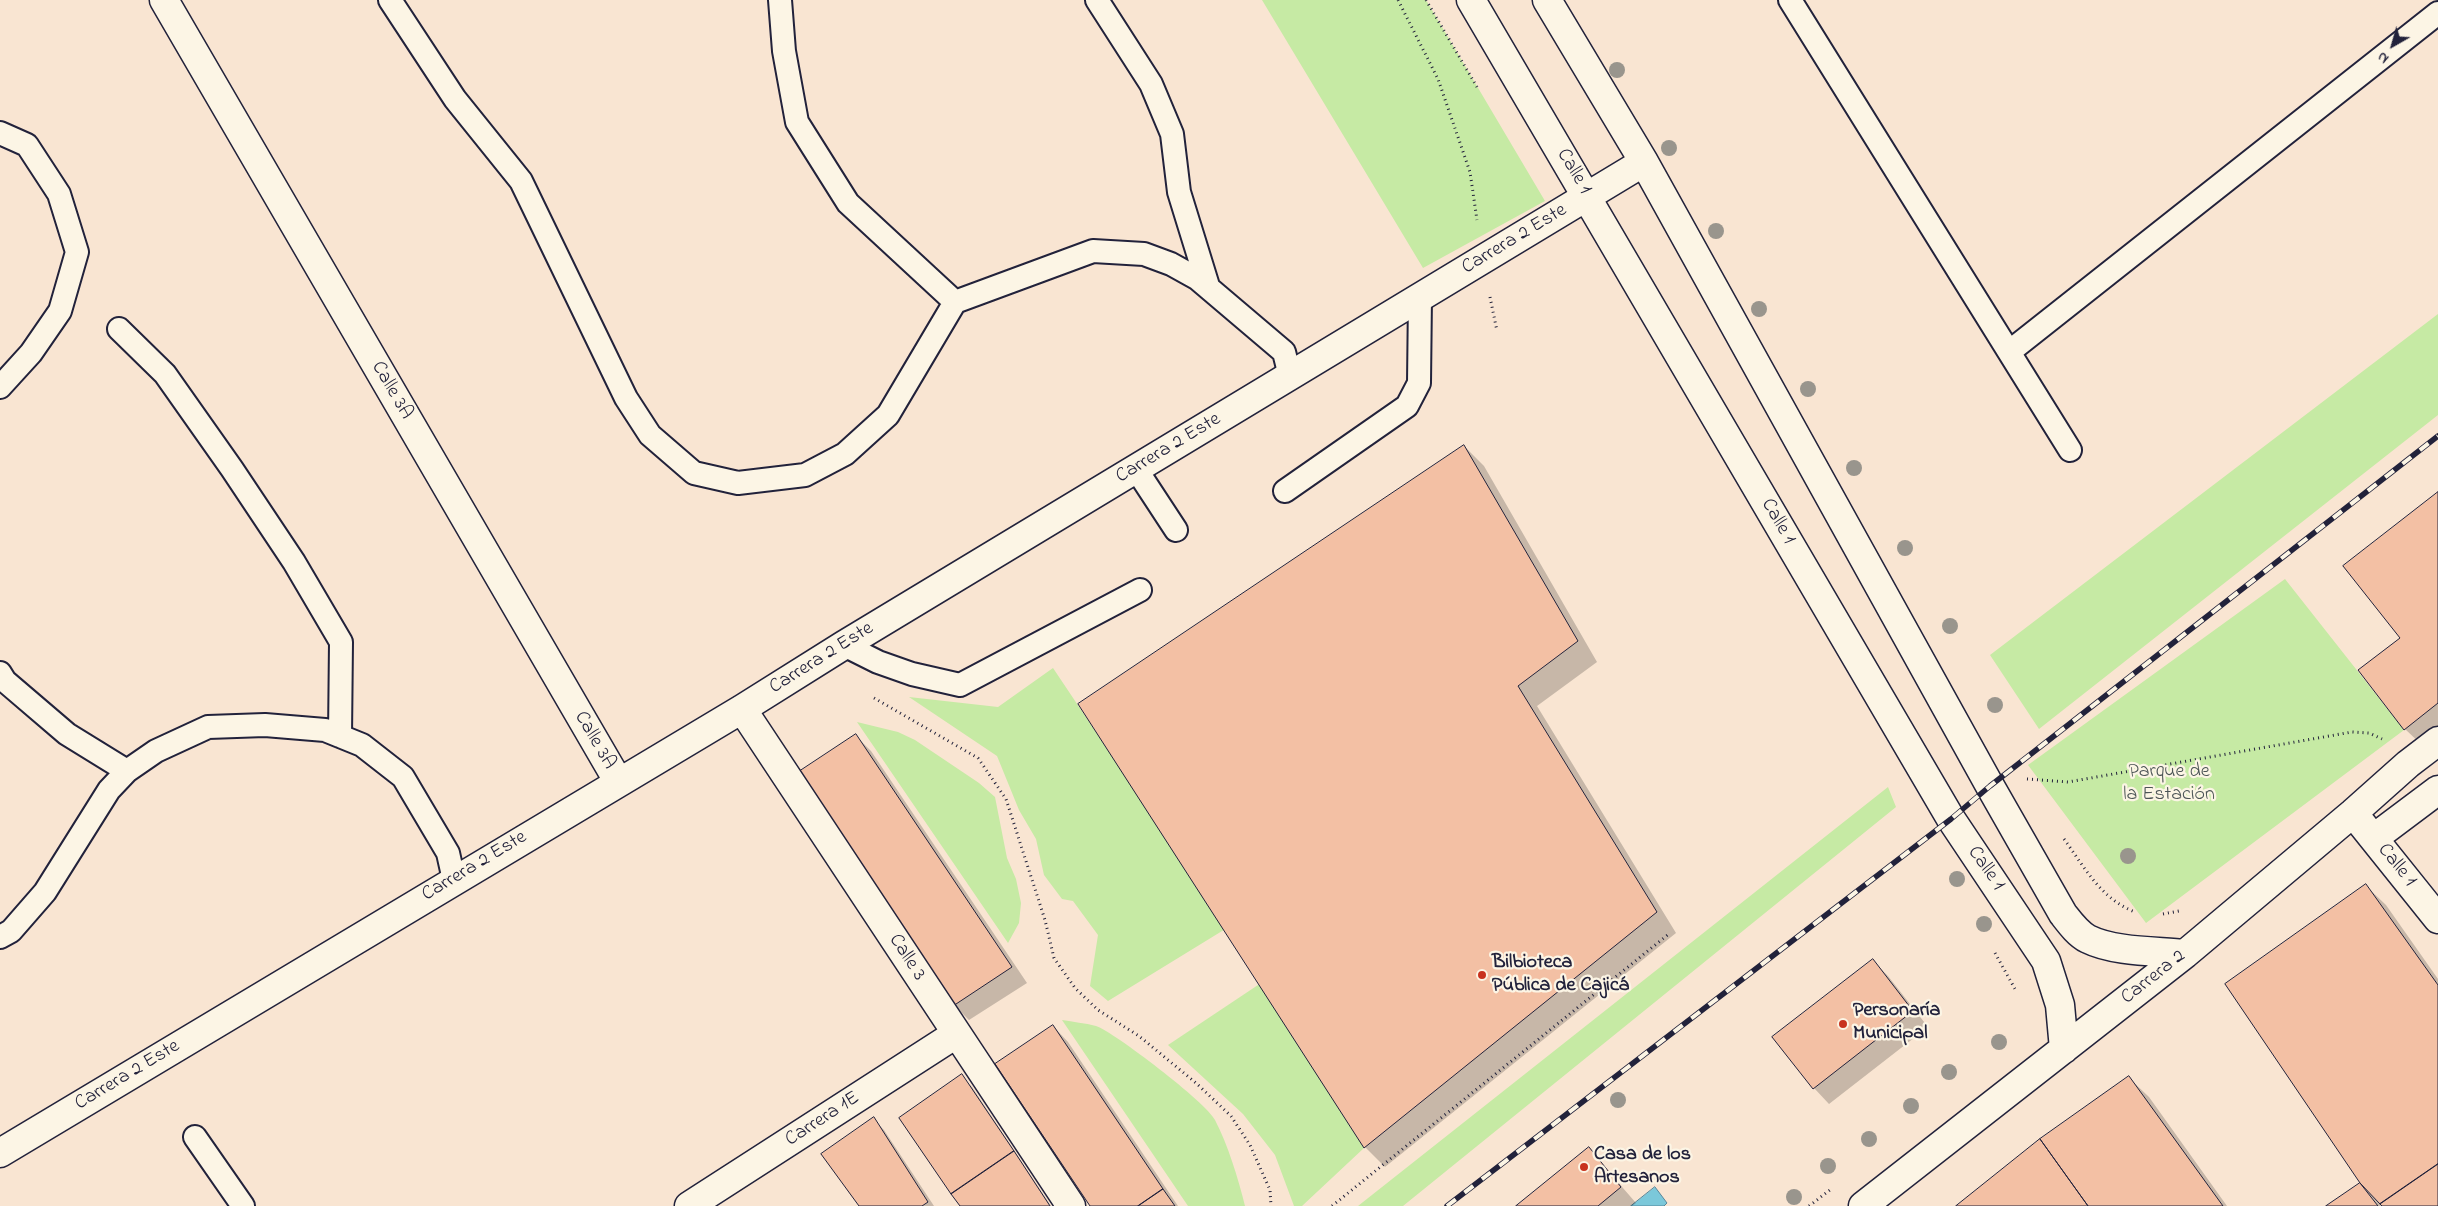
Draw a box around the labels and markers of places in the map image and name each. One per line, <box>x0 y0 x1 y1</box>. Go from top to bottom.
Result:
place label: Bilbioteca Pública de Cajicá <box>1492 952 1629 999</box>
marker: Bilbioteca Pública de Cajicá <box>1476 969 1488 981</box>
place label: Personaría Municipal <box>1853 1000 1940 1047</box>
marker: Personaría Municipal <box>1837 1018 1849 1030</box>
place label: Casa de los Artesanos <box>1594 1144 1691 1191</box>
marker: Casa de los Artesanos <box>1578 1161 1590 1173</box>

